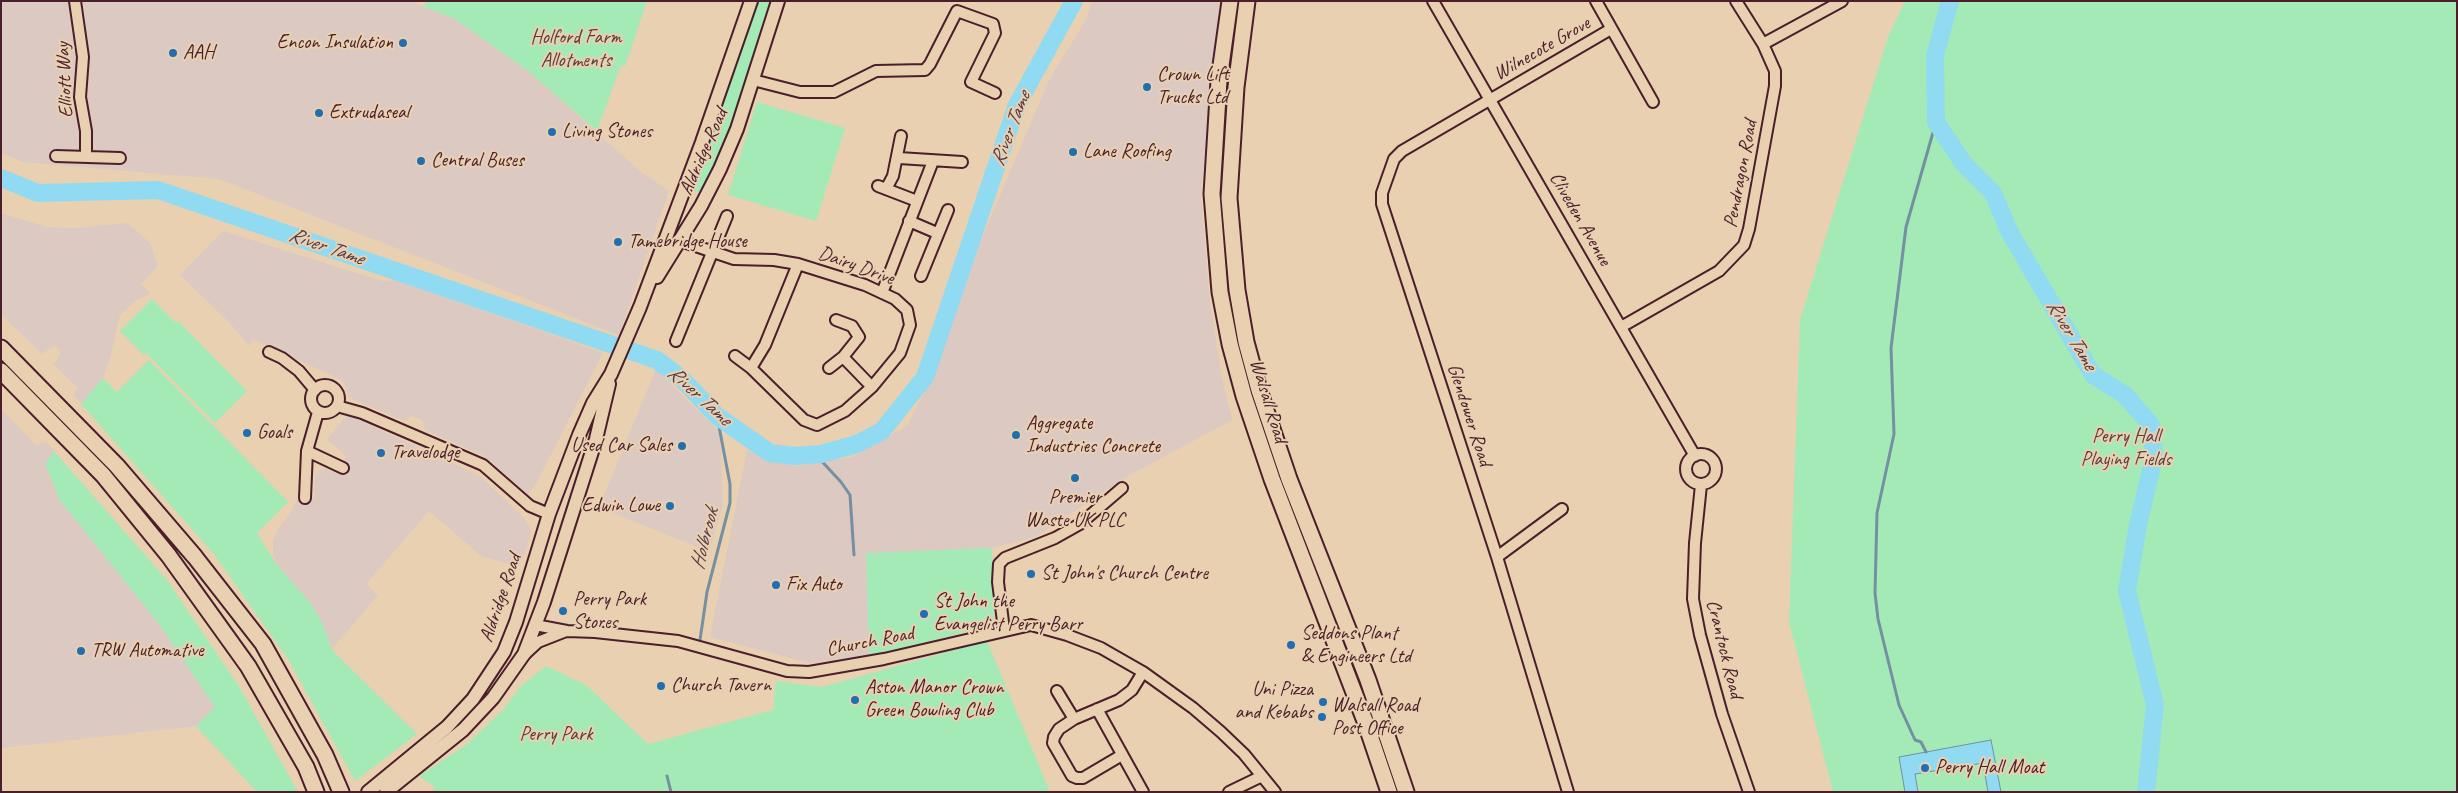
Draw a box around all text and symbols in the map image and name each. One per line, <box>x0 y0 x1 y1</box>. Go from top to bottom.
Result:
street label: Wilnecote Grove <box>1490 12 1594 86</box>
park label: Holford Farm Allotments <box>530 26 622 73</box>
place label: Encon Insulation <box>277 31 393 55</box>
marker: Encon Insulation <box>397 37 409 49</box>
place label: AAH <box>183 41 214 65</box>
street label: Elliott Way <box>51 42 79 118</box>
marker: AAH <box>167 47 179 59</box>
place label: Crown Lift Trucks Ltd <box>1157 63 1229 110</box>
marker: Crown Lift Trucks Ltd <box>1141 81 1153 93</box>
water label: River Tame <box>985 88 1037 170</box>
place label: Extrudaseal <box>329 101 409 125</box>
street label: Aldridge Road <box>674 105 734 199</box>
marker: Extrudaseal <box>313 107 325 119</box>
street label: Pendragon Road <box>1719 118 1763 230</box>
place label: Living Stones <box>562 120 652 144</box>
marker: Living Stones <box>546 126 558 138</box>
place label: Lane Roofing <box>1083 140 1171 164</box>
marker: Lane Roofing <box>1067 146 1079 158</box>
place label: Central Buses <box>431 149 524 173</box>
marker: Central Buses <box>415 155 427 167</box>
street label: Cliveden Avenue <box>1544 168 1616 270</box>
water label: River Tame <box>285 222 367 272</box>
place label: Tamebridge House <box>628 230 747 254</box>
marker: Tamebridge House <box>612 236 624 248</box>
street label: Dairy Drive <box>815 241 897 291</box>
water label: River Tame <box>2040 295 2102 375</box>
street label: Walsall Road <box>1244 356 1292 446</box>
water label: River Tame <box>662 361 736 431</box>
street label: Glendower Road <box>1441 361 1497 469</box>
place label: Aggregate Industries Concrete <box>1026 412 1160 459</box>
place label: Goals <box>257 421 292 445</box>
park label: Perry Hall Playing Fields <box>2081 425 2171 472</box>
marker: Goals <box>241 427 253 439</box>
marker: Aggregate Industries Concrete <box>1010 429 1022 441</box>
place label: Used Car Sales <box>571 434 672 458</box>
marker: Used Car Sales <box>676 440 688 452</box>
place label: Travelodge <box>391 441 459 465</box>
marker: Travelodge <box>375 447 387 459</box>
marker: Premier Waste UK PLC <box>1069 472 1081 484</box>
place label: Premier Waste UK PLC <box>1025 486 1125 533</box>
place label: Edwin Lowe <box>581 494 660 518</box>
marker: Edwin Lowe <box>664 500 676 512</box>
water label: Holbrook <box>685 506 725 572</box>
street label: Aldridge Road <box>475 551 527 645</box>
place label: St John's Church Centre <box>1041 562 1208 586</box>
marker: St John's Church Centre <box>1025 568 1037 580</box>
place label: Fix Auto <box>786 573 842 597</box>
marker: Fix Auto <box>770 579 782 591</box>
place label: Perry Park Stores <box>573 588 646 635</box>
place label: St John the Evangelist Perry Barr <box>934 590 1083 637</box>
street label: Crantock Road <box>1700 597 1748 701</box>
marker: Perry Park Stores <box>557 605 569 617</box>
marker: St John the Evangelist Perry Barr <box>918 608 930 620</box>
street label: Church Road <box>824 622 916 662</box>
place label: Seddons Plant & Engineers Ltd <box>1301 622 1411 669</box>
place label: TRW Automative <box>91 639 204 663</box>
marker: Seddons Plant & Engineers Ltd <box>1285 639 1297 651</box>
marker: TRW Automative <box>75 645 87 657</box>
place label: Church Tavern <box>671 674 771 698</box>
place label: Aston Manor Crown Green Bowling Club <box>865 676 1003 723</box>
place label: Uni Pizza and Kebabs <box>1235 678 1313 725</box>
marker: Church Tavern <box>655 680 667 692</box>
marker: Aston Manor Crown Green Bowling Club <box>849 694 861 706</box>
place label: Walsall Road Post Office <box>1332 694 1418 741</box>
marker: Uni Pizza and Kebabs <box>1317 696 1329 708</box>
marker: Walsall Road Post Office <box>1316 711 1328 723</box>
park label: Perry Park <box>519 723 593 747</box>
place label: Perry Hall Moat <box>1935 756 2044 780</box>
marker: Perry Hall Moat <box>1919 762 1931 774</box>

